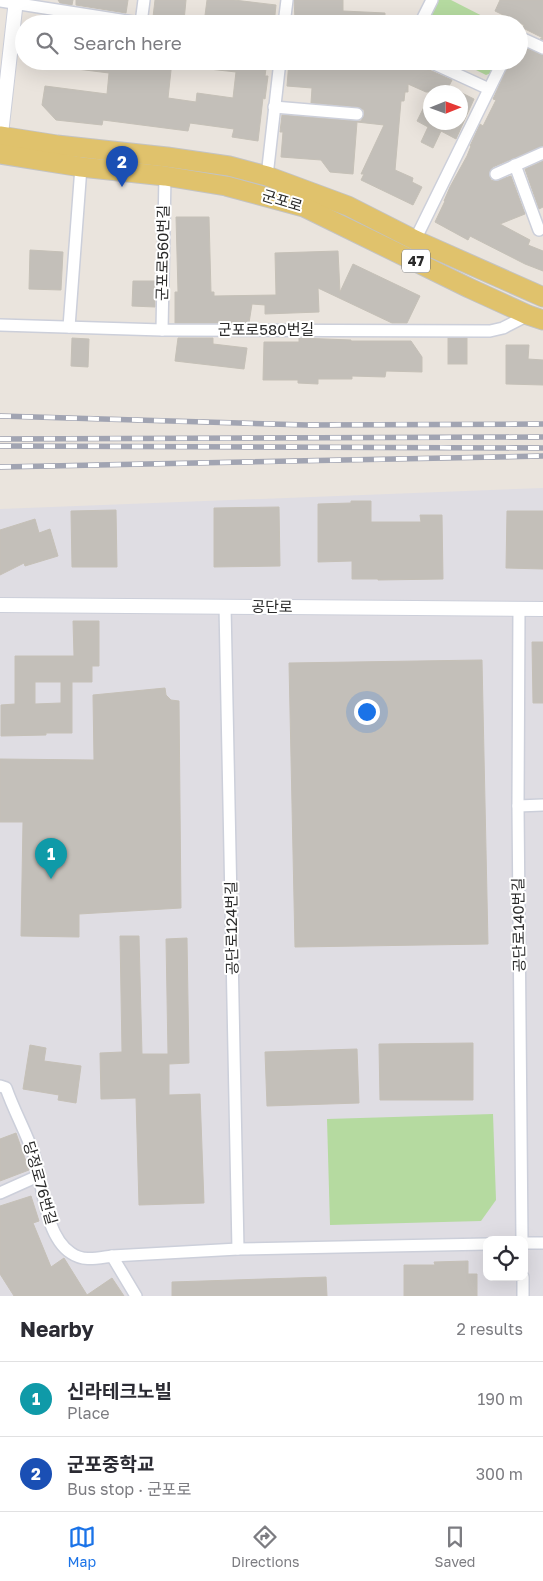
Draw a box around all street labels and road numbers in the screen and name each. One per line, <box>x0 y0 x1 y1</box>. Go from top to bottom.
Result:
street label: 군포로 <box>260 185 305 215</box>
street label: 군포로560번길 <box>152 205 172 301</box>
road number: 47 <box>402 250 430 272</box>
street label: 군포로580번길 <box>218 320 314 338</box>
street label: 공단로 <box>251 597 293 615</box>
street label: 공단로140번길 <box>508 878 528 973</box>
street label: 공단로124번길 <box>221 881 241 975</box>
street label: 당정로76번길 <box>20 1139 61 1227</box>

